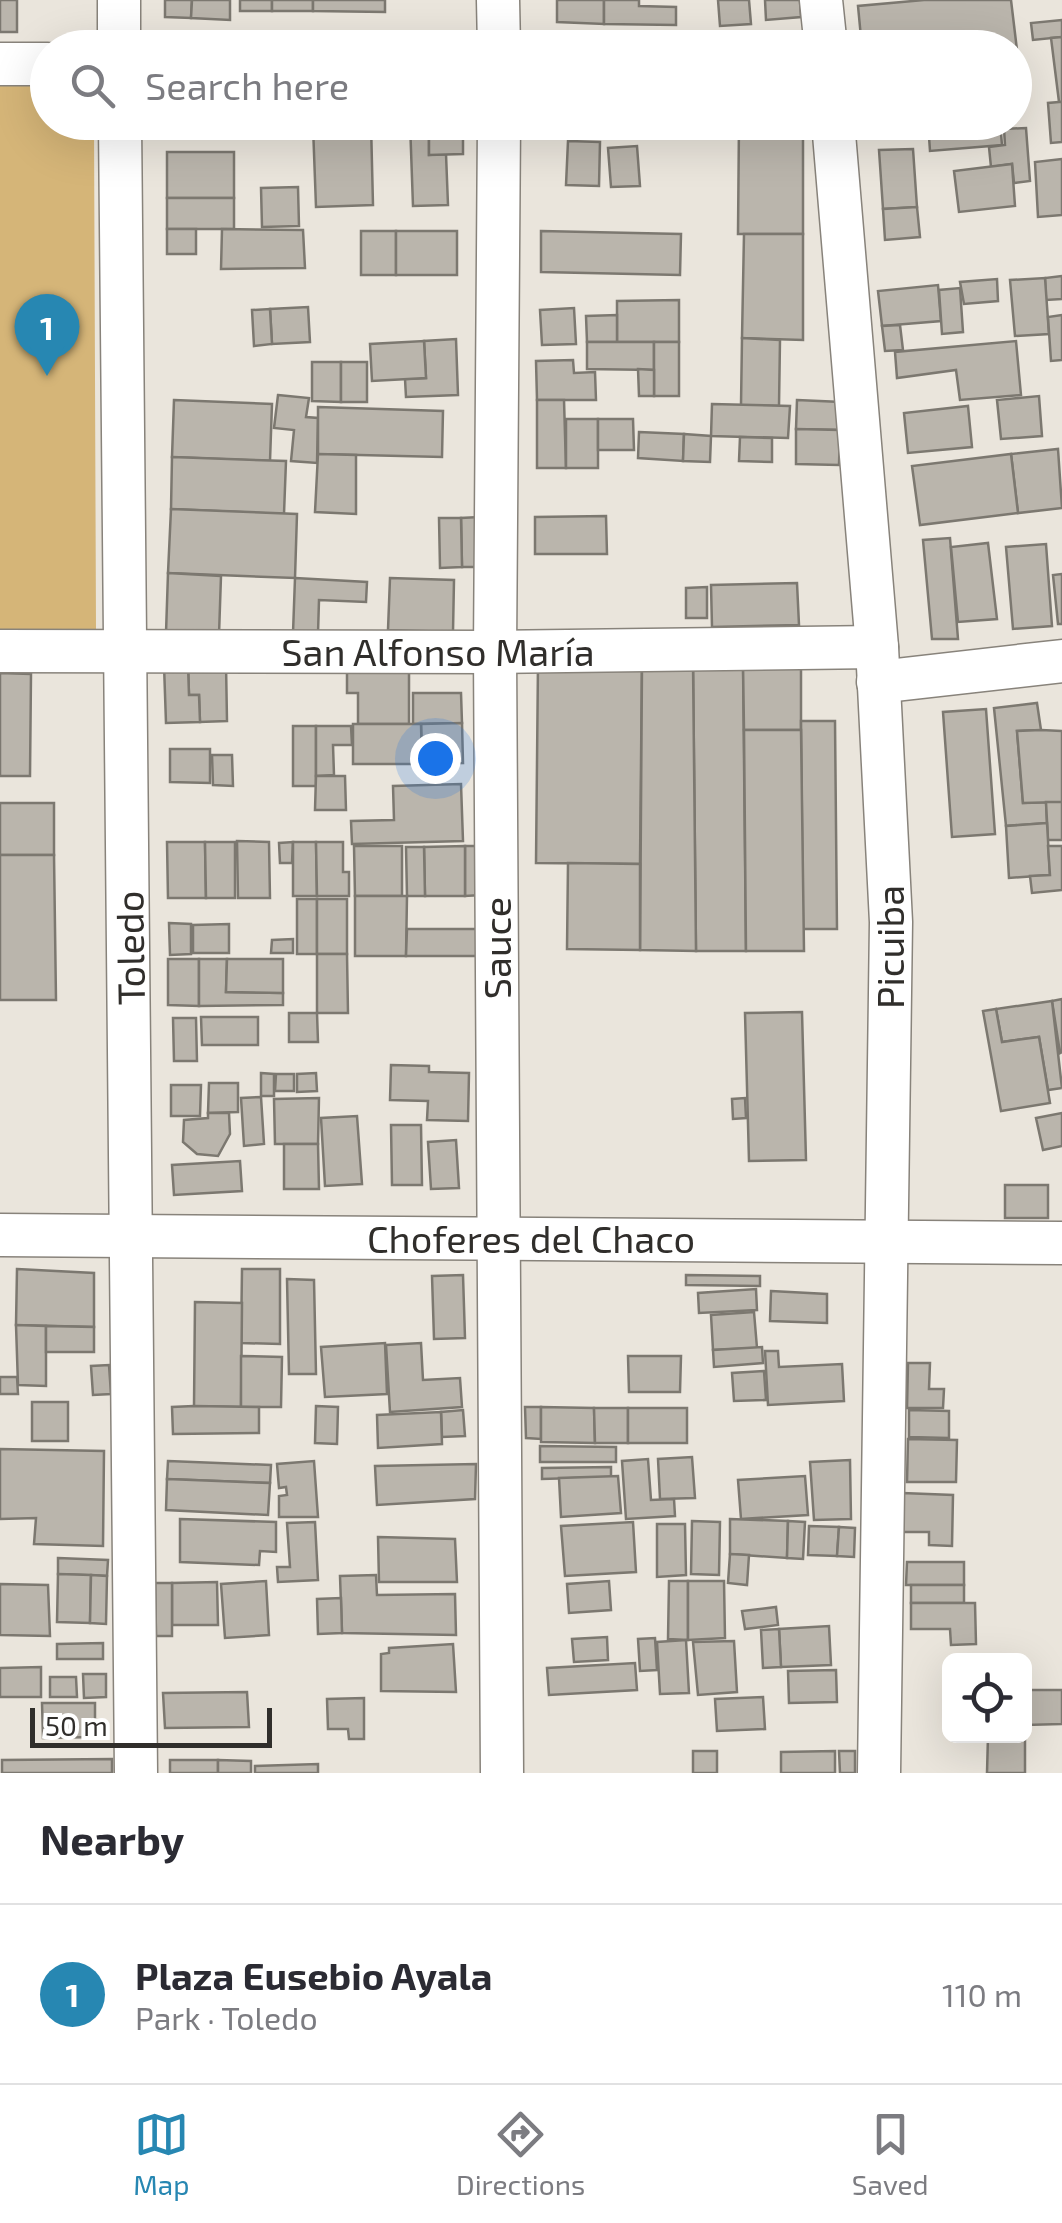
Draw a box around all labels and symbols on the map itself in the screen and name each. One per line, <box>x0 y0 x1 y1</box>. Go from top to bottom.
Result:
pin: 1 <box>15 294 80 376</box>
street label: San Alfonso María <box>281 628 595 674</box>
your location <box>410 733 461 784</box>
street label: Picuiba <box>866 885 912 1009</box>
street label: Toledo <box>105 890 153 1006</box>
street label: Sauce <box>473 897 519 999</box>
street label: Choferes del Chaco <box>367 1215 695 1261</box>
scale bar <box>30 1703 272 1748</box>

